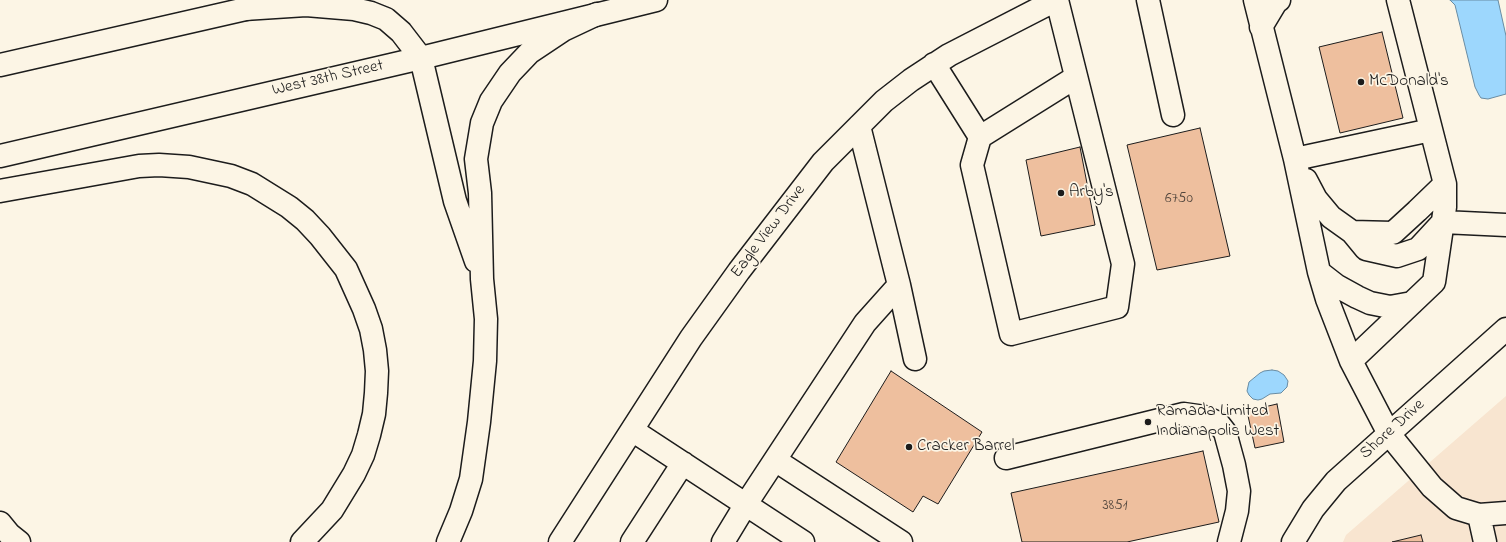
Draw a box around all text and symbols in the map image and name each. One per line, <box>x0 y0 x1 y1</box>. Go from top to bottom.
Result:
street label: West 38th Street <box>270 56 386 102</box>
place label: McDonald's <box>1369 72 1449 92</box>
marker: McDonald's <box>1356 77 1366 87</box>
street label: Eagle View Drive <box>727 181 811 283</box>
place label: Arby's <box>1069 183 1114 203</box>
marker: Arby's <box>1056 188 1066 198</box>
house number: 6750 <box>1165 191 1193 209</box>
street label: Shore Drive <box>1356 396 1430 464</box>
place label: Ramada Limited Indianapolis West <box>1156 402 1279 442</box>
marker: Ramada Limited Indianapolis West <box>1143 417 1153 427</box>
place label: Cracker Barrel <box>917 437 1015 457</box>
marker: Cracker Barrel <box>904 442 914 452</box>
house number: 3851 <box>1102 498 1128 516</box>

